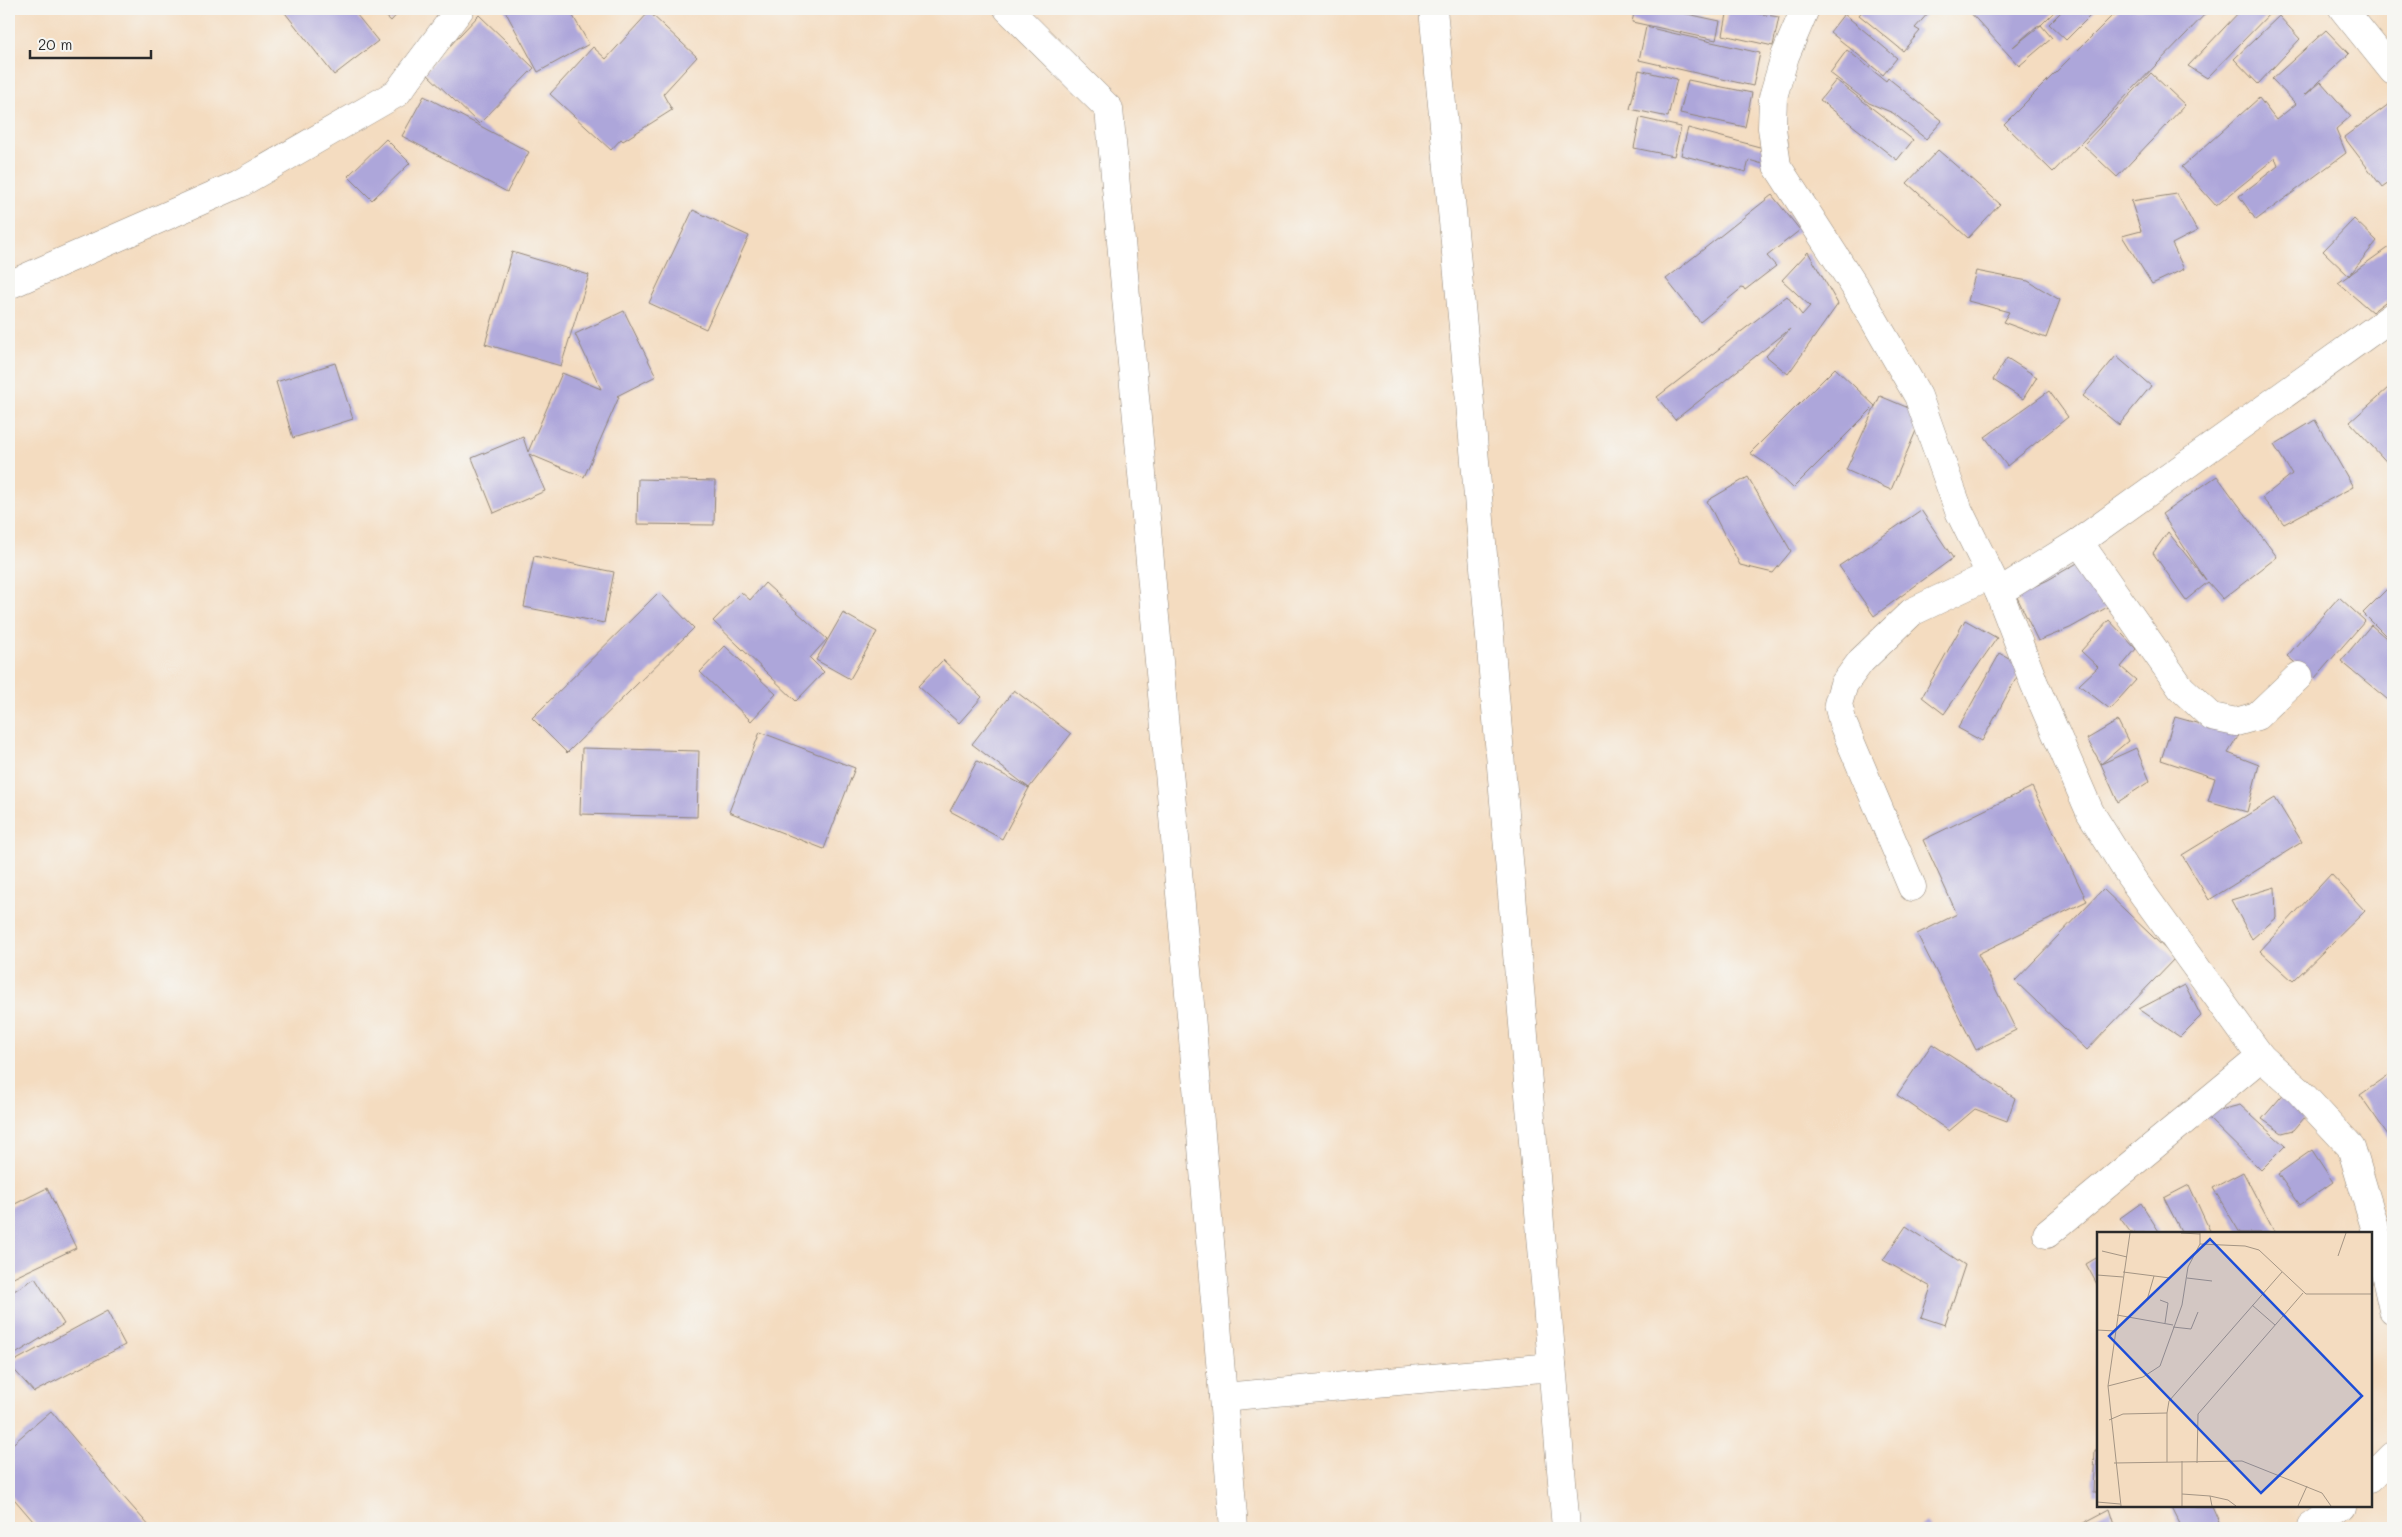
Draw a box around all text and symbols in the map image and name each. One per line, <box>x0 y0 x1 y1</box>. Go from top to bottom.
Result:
scale bar <box>30 28 151 60</box>
text: 20 m <box>38 34 72 54</box>
inset map <box>2097 1232 2372 1507</box>

